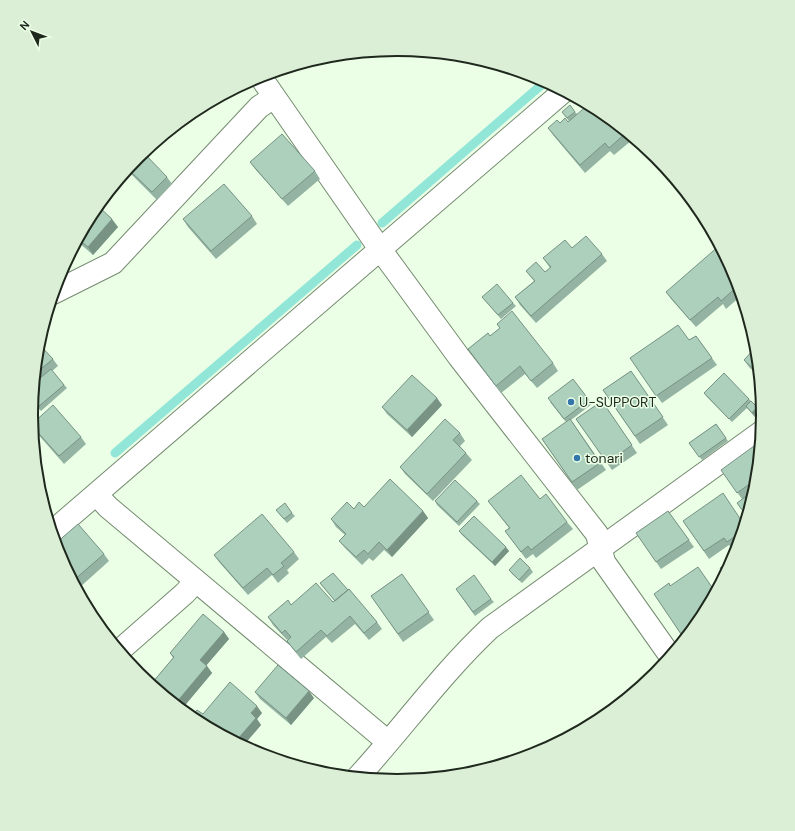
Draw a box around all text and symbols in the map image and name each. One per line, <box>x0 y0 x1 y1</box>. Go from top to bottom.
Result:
north arrow <box>12 12 52 52</box>
text: N <box>17 18 32 33</box>
place label: U-SUPPORT <box>579 393 656 411</box>
marker: U-SUPPORT <box>566 397 576 407</box>
place label: tonari <box>585 449 623 467</box>
marker: tonari <box>572 453 582 463</box>

